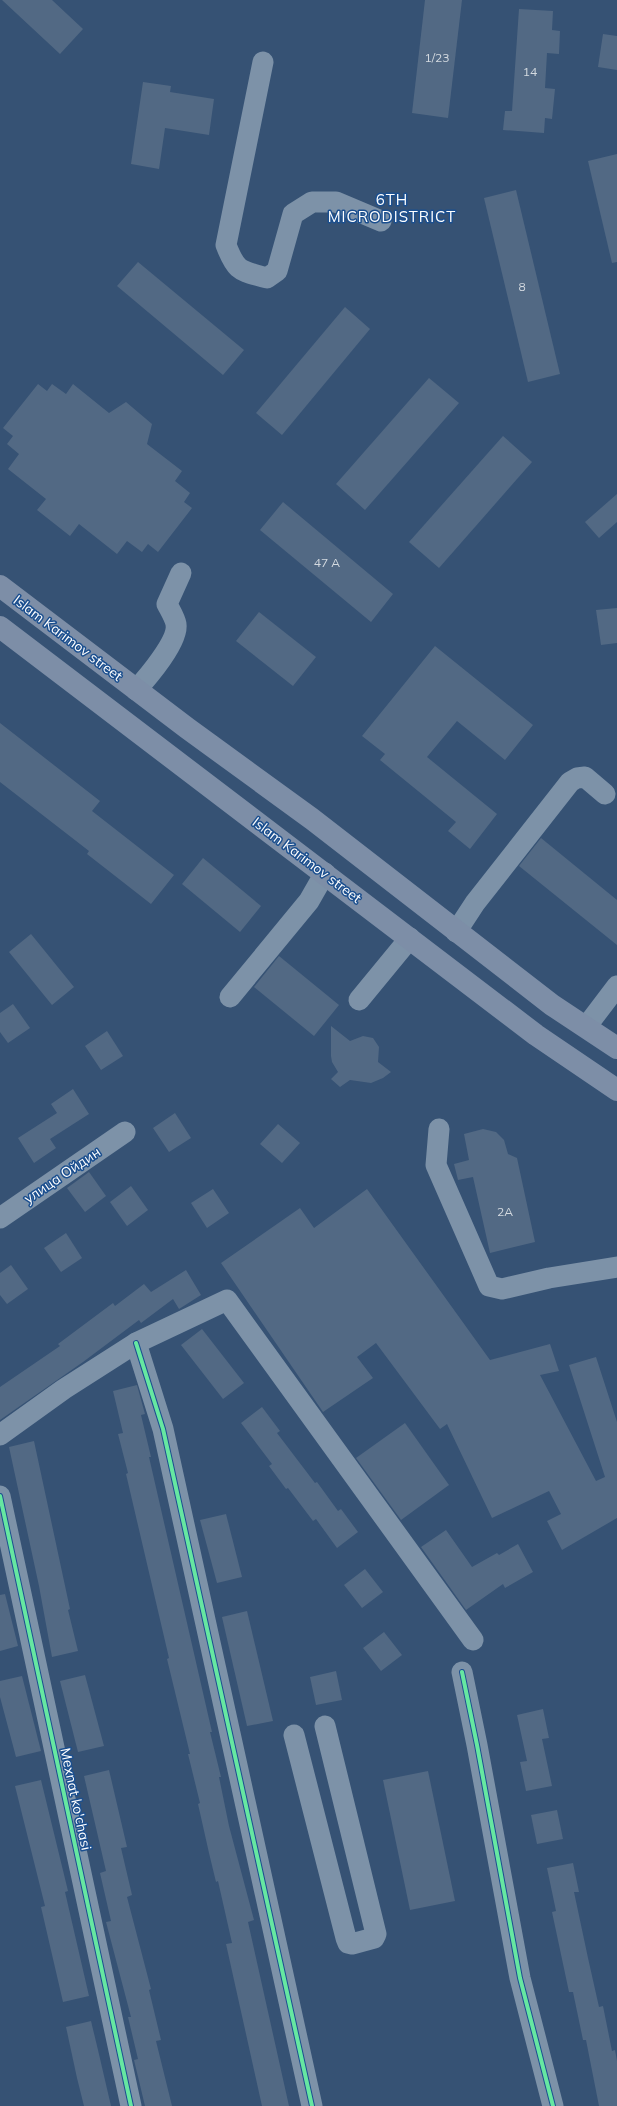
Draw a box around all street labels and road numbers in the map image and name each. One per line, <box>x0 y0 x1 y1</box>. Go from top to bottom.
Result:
street label: Islam Karimov street <box>10 591 126 685</box>
street label: Islam Karimov street <box>249 813 365 907</box>
street label: улица Ойдин <box>20 1143 104 1207</box>
street label: Mexnat ko'chasi <box>56 1746 96 1852</box>

